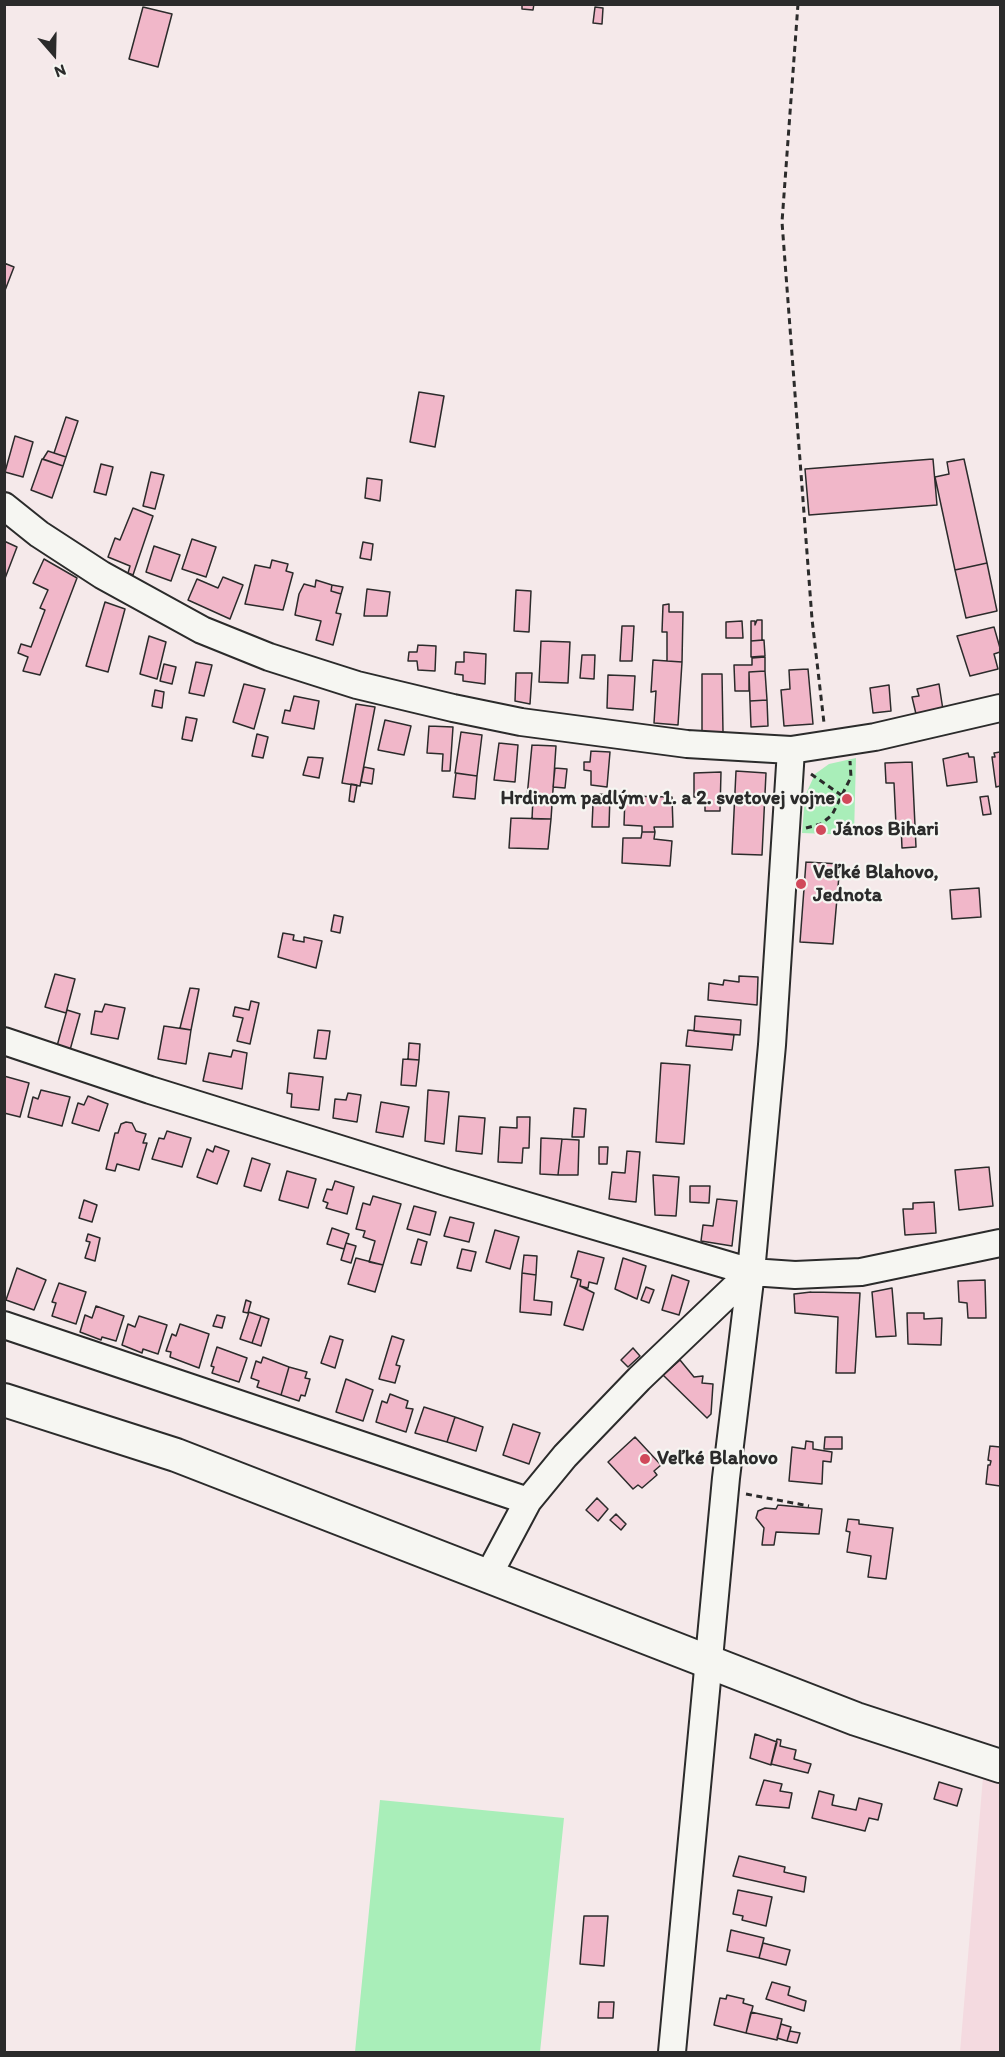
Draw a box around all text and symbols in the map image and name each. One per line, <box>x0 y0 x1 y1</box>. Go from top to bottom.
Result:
north arrow <box>24 24 84 84</box>
text: N <box>52 61 69 82</box>
place label: Hrdinom padlým v 1. a 2. svetovej vojne <box>500 787 835 811</box>
marker: Hrdinom padlým v 1. a 2. svetovej vojne <box>840 792 854 806</box>
place label: János Bihari <box>833 818 939 842</box>
marker: János Bihari <box>814 823 828 837</box>
place label: Veľké Blahovo, Jednota <box>813 861 939 908</box>
marker: Veľké Blahovo, Jednota <box>794 877 808 891</box>
place label: Veľké Blahovo <box>657 1447 778 1471</box>
marker: Veľké Blahovo <box>638 1452 652 1466</box>

